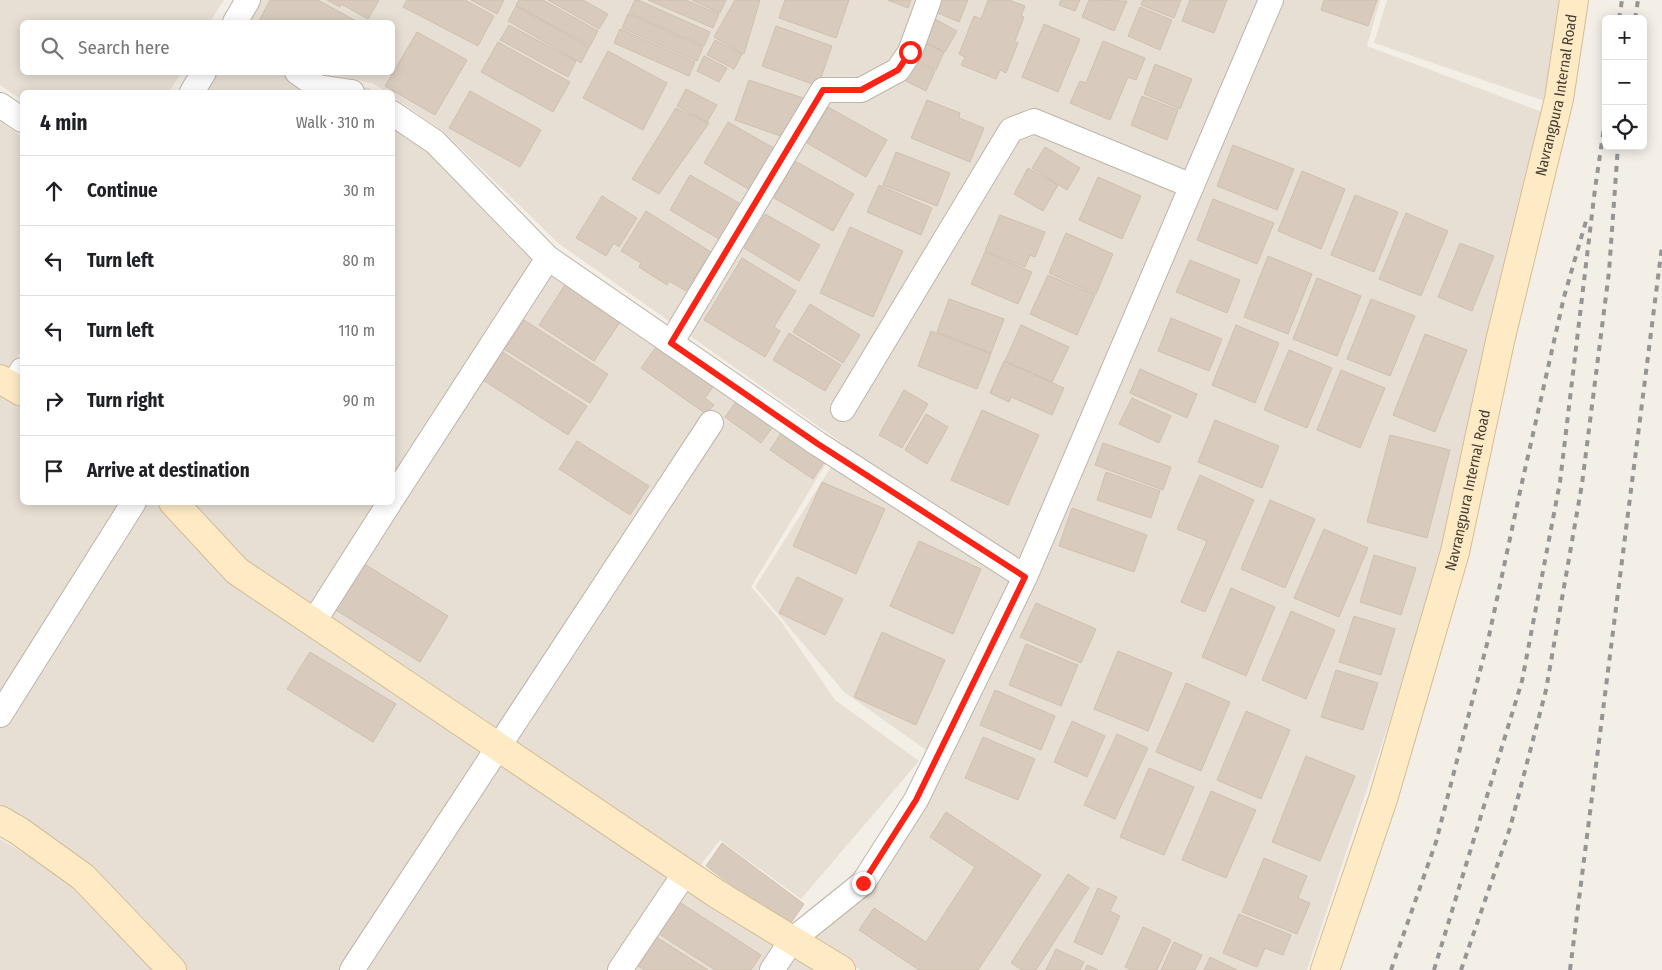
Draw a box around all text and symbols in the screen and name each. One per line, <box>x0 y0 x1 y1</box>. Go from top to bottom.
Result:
street label: Navrangpura Internal Road <box>1532 13 1581 178</box>
map controls <box>1602 15 1647 150</box>
button: + <box>1602 15 1647 60</box>
search box <box>20 20 395 75</box>
icon: search <box>38 34 66 62</box>
text: Search here <box>78 36 170 59</box>
route start <box>899 41 922 64</box>
button: − <box>1602 60 1647 105</box>
button: locate <box>1602 105 1647 150</box>
text: 4 min <box>40 110 88 136</box>
text: Walk · 310 m <box>296 113 375 132</box>
icon: ahead <box>40 177 68 205</box>
text: Continue <box>87 179 158 202</box>
text: 30 m <box>343 181 375 200</box>
icon: left <box>40 247 68 275</box>
text: Turn left <box>87 249 154 272</box>
text: 80 m <box>343 251 375 270</box>
icon: left <box>40 317 68 345</box>
text: Turn left <box>87 319 154 342</box>
text: 110 m <box>338 321 375 340</box>
icon: right <box>40 387 68 415</box>
text: Turn right <box>87 389 164 412</box>
text: 90 m <box>343 391 375 410</box>
street label: Navrangpura Internal Road <box>1441 408 1494 573</box>
icon: arrive <box>40 457 68 485</box>
text: Arrive at destination <box>87 459 250 482</box>
route end <box>852 872 875 895</box>

